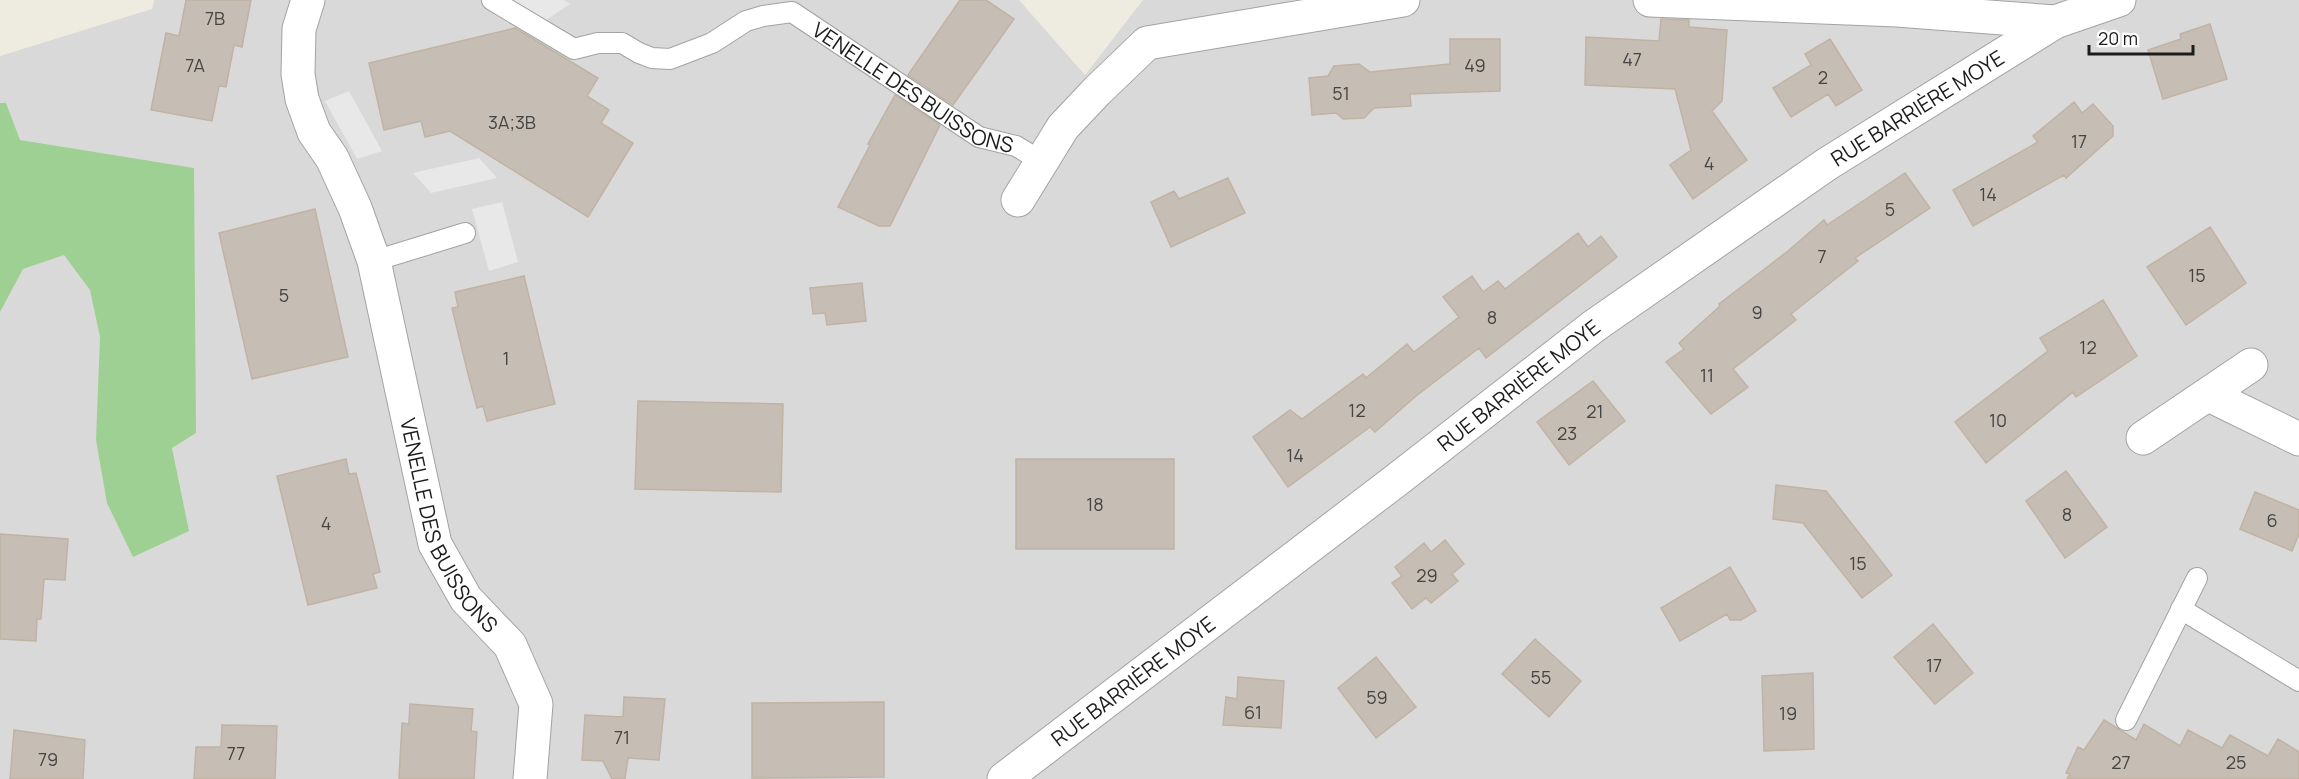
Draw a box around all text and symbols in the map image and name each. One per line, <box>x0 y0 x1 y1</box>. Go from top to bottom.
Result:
house number: 7B <box>205 6 225 30</box>
street label: VENELLE DES BUISSONS <box>807 16 1016 159</box>
scale bar <box>2089 18 2192 56</box>
text: 20 m <box>2098 26 2138 50</box>
street label: RUE BARRIÈRE MOYE <box>1825 43 2009 172</box>
house number: 47 <box>1622 47 1642 71</box>
house number: 7A <box>185 53 205 77</box>
house number: 49 <box>1464 53 1486 77</box>
house number: 2 <box>1818 65 1828 89</box>
house number: 51 <box>1332 81 1350 105</box>
house number: 3A;3B <box>488 110 536 134</box>
house number: 17 <box>2071 129 2087 153</box>
house number: 4 <box>1704 151 1714 175</box>
house number: 14 <box>1979 182 1997 206</box>
house number: 5 <box>1885 197 1895 221</box>
house number: 7 <box>1817 244 1827 268</box>
house number: 15 <box>2188 263 2206 287</box>
house number: 5 <box>279 283 289 307</box>
house number: 9 <box>1751 300 1763 324</box>
house number: 8 <box>1487 305 1497 329</box>
street label: RUE BARRIÈRE MOYE <box>1431 313 1606 457</box>
house number: 12 <box>2079 335 2097 359</box>
house number: 1 <box>502 346 510 370</box>
house number: 11 <box>1700 363 1714 387</box>
house number: 12 <box>1348 398 1366 422</box>
house number: 21 <box>1586 399 1604 423</box>
house number: 10 <box>1989 408 2007 432</box>
street label: VENELLE DES BUISSONS <box>394 415 504 638</box>
house number: 23 <box>1557 421 1577 445</box>
house number: 14 <box>1286 443 1304 467</box>
house number: 18 <box>1086 492 1104 516</box>
house number: 8 <box>2062 502 2072 526</box>
house number: 6 <box>2266 508 2278 532</box>
house number: 4 <box>321 511 331 535</box>
house number: 15 <box>1849 551 1867 575</box>
house number: 29 <box>1416 563 1438 587</box>
street label: RUE BARRIÈRE MOYE <box>1045 609 1221 752</box>
house number: 17 <box>1926 653 1942 677</box>
house number: 55 <box>1531 665 1551 689</box>
house number: 59 <box>1366 685 1388 709</box>
house number: 61 <box>1244 700 1262 724</box>
house number: 19 <box>1779 701 1797 725</box>
house number: 71 <box>614 725 630 749</box>
house number: 77 <box>227 741 245 765</box>
house number: 79 <box>38 747 58 771</box>
house number: 27 <box>2111 750 2131 774</box>
house number: 25 <box>2226 750 2246 774</box>

